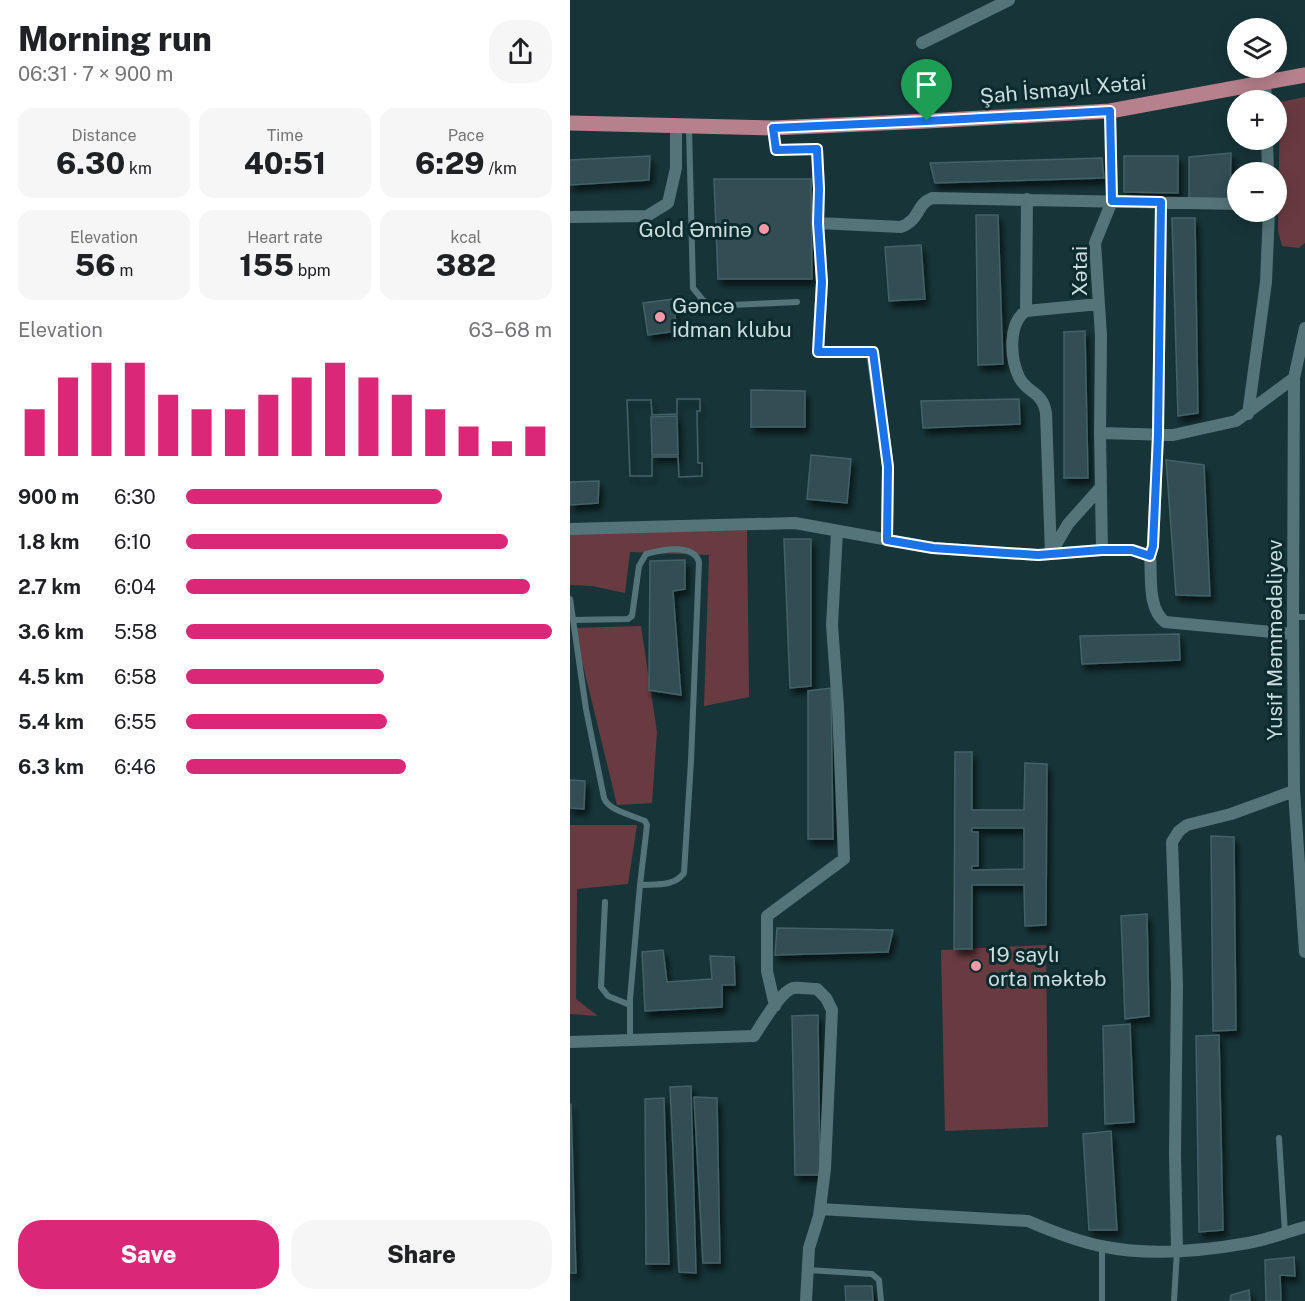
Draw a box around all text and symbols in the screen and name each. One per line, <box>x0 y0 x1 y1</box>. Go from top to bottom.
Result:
map controls <box>1227 18 1287 222</box>
button: layers <box>1227 18 1287 78</box>
text: Morning run <box>18 20 212 58</box>
button: share <box>489 20 552 83</box>
pin <box>901 59 952 121</box>
text: 06:31 · 7 × 900 m <box>18 62 173 86</box>
icon: arrive <box>910 68 943 101</box>
street label: Şah İsmayıl Xətai <box>979 69 1147 109</box>
button: + <box>1227 90 1287 150</box>
text: Distance <box>72 126 136 145</box>
text: Time <box>267 126 303 145</box>
text: Pace <box>448 126 484 145</box>
text: 6.30 <box>56 145 125 181</box>
text: 40:51 <box>244 145 326 181</box>
text: 6:29 <box>415 145 485 181</box>
text: km <box>125 159 152 178</box>
text: /km <box>485 159 517 178</box>
button: − <box>1227 162 1287 222</box>
place label: Gold Əminə <box>639 217 752 242</box>
marker: Gold Əminə <box>757 222 771 236</box>
text: Elevation <box>70 228 138 247</box>
text: Heart rate <box>247 228 323 247</box>
text: kcal <box>451 228 481 247</box>
street label: Xətai <box>1067 246 1092 296</box>
text: 56 <box>75 247 116 283</box>
text: 155 <box>239 247 294 283</box>
text: 382 <box>436 247 496 283</box>
text: m <box>116 261 133 280</box>
text: bpm <box>294 261 331 280</box>
place label: Gəncə idman klubu <box>672 293 792 342</box>
marker: Gəncə idman klubu <box>653 310 667 324</box>
text: Elevation <box>18 318 103 342</box>
text: 63–68 m <box>469 318 552 342</box>
text: 900 m <box>18 485 79 509</box>
text: 6:30 <box>114 485 156 509</box>
text: 1.8 km <box>18 530 79 554</box>
text: 6:10 <box>114 530 151 554</box>
street label: Yusif Məmmədəliyev <box>1262 539 1287 740</box>
text: 2.7 km <box>18 575 81 599</box>
text: 6:04 <box>114 575 156 599</box>
text: 3.6 km <box>18 620 84 644</box>
text: 5:58 <box>114 620 157 644</box>
text: 4.5 km <box>18 665 84 689</box>
text: 6:58 <box>114 665 157 689</box>
text: 5.4 km <box>18 710 84 734</box>
text: 6:55 <box>114 710 157 734</box>
text: 6.3 km <box>18 755 84 779</box>
text: 6:46 <box>114 755 156 779</box>
place label: 19 saylı orta məktəb <box>988 942 1106 991</box>
marker: 19 saylı orta məktəb <box>969 959 983 973</box>
button: Save <box>18 1220 279 1289</box>
button: Share <box>291 1220 552 1289</box>

